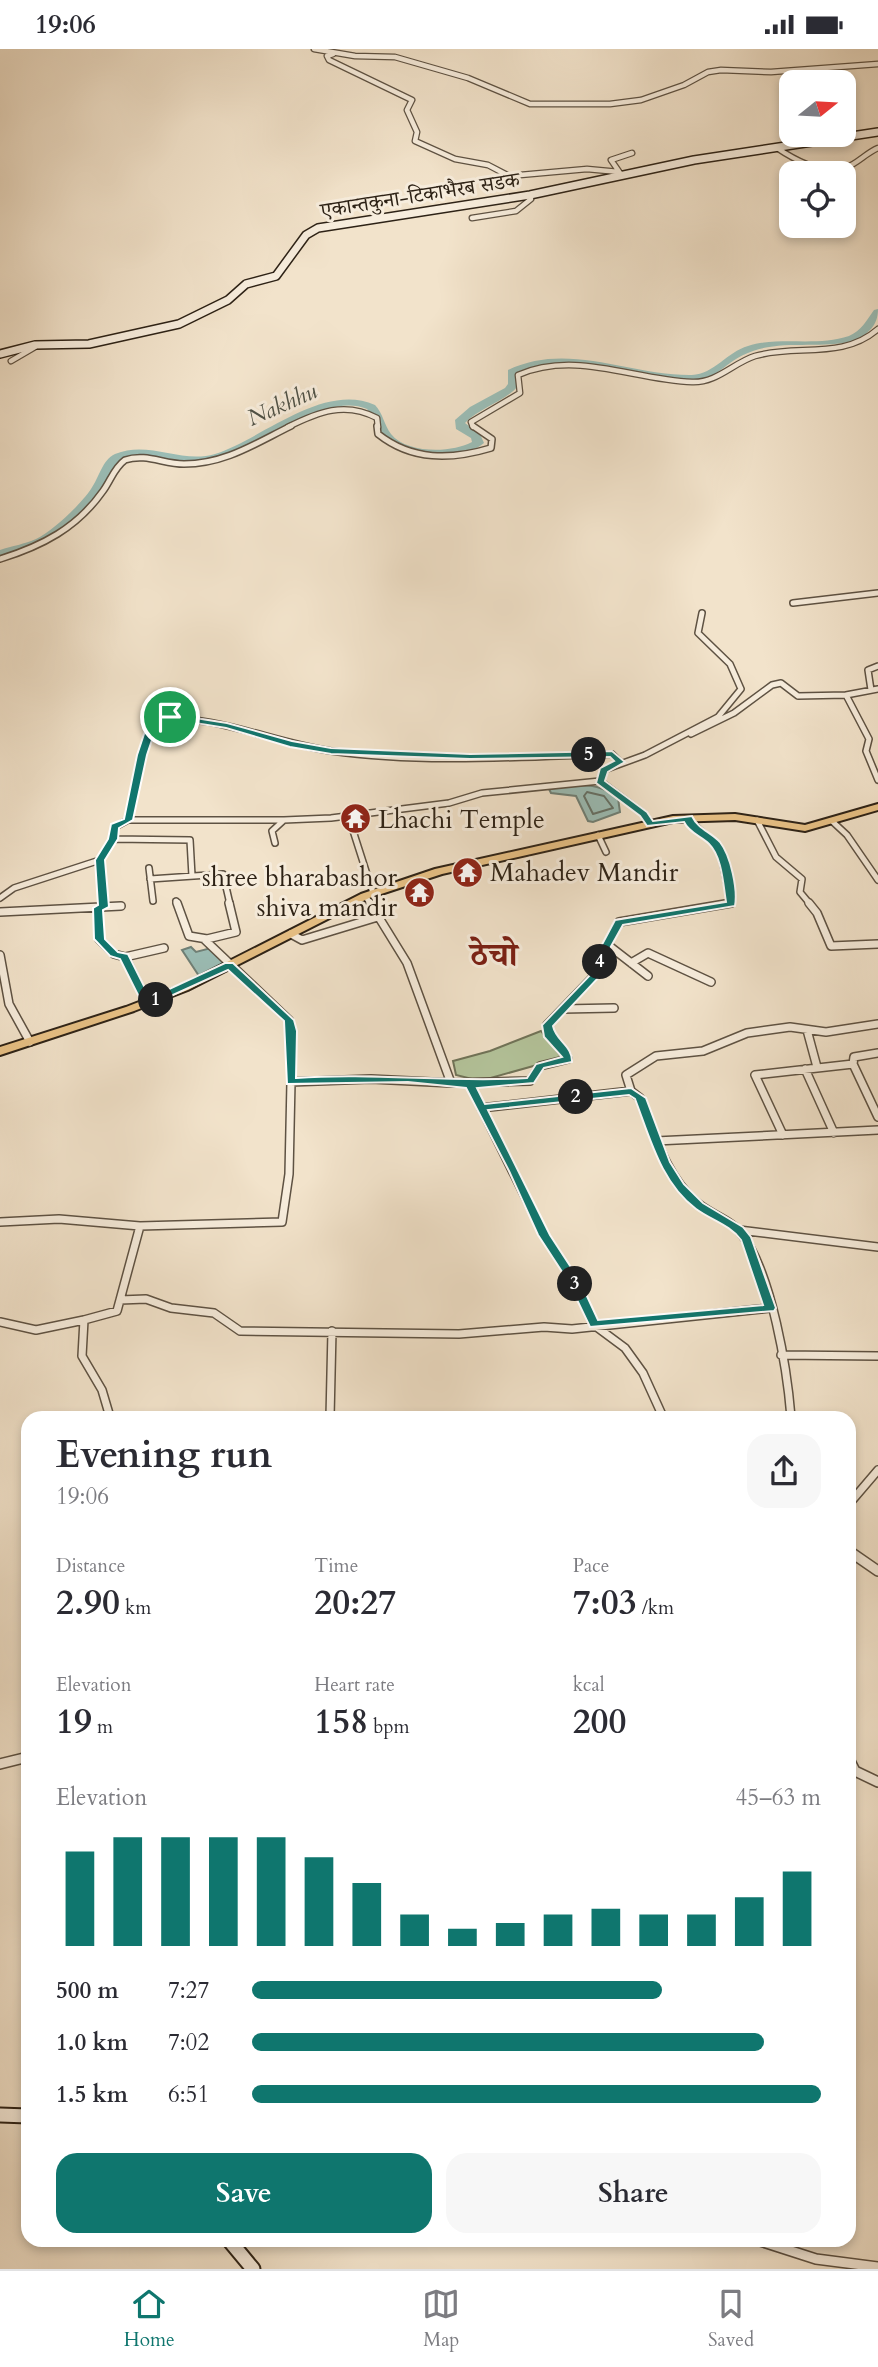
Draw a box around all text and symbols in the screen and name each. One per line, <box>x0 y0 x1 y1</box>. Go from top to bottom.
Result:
text: 19:06 <box>35 7 96 42</box>
north arrow <box>779 70 856 147</box>
map controls <box>779 70 856 238</box>
button: locate <box>779 161 856 238</box>
street label: एकान्तकुना-टिकाभैरब सडक <box>318 165 523 226</box>
water label: Nakhhu <box>242 375 322 434</box>
pin <box>140 687 200 747</box>
icon: arrive <box>151 698 189 736</box>
pin: 5 <box>572 737 606 773</box>
text: 5 <box>584 741 593 767</box>
temple icon: Lhachi Temple <box>338 802 372 836</box>
place label: Lhachi Temple <box>378 802 545 837</box>
temple icon: Mahadev Mandir <box>450 855 484 889</box>
place label: Mahadev Mandir <box>490 855 679 890</box>
place label: shree bharabashor shiva mandir <box>202 860 398 925</box>
temple icon: shree bharabashor shiva mandir <box>403 875 437 909</box>
district label: ठेचो <box>468 933 520 978</box>
pin: 4 <box>582 944 618 979</box>
text: 4 <box>595 948 604 974</box>
pin: 1 <box>138 983 174 1017</box>
text: 1 <box>151 986 160 1012</box>
pin: 2 <box>558 1079 594 1115</box>
text: 2 <box>571 1083 580 1109</box>
pin: 3 <box>558 1267 592 1301</box>
text: 3 <box>570 1270 579 1296</box>
text: Evening run <box>56 1429 272 1481</box>
button: share <box>747 1434 821 1508</box>
text: 19:06 <box>56 1481 109 1512</box>
text: Distance <box>56 1553 125 1579</box>
text: Time <box>314 1553 358 1579</box>
text: Pace <box>573 1553 609 1579</box>
text: 2.90 <box>56 1579 120 1627</box>
text: 20:27 <box>314 1579 396 1627</box>
text: 7:03 <box>573 1579 637 1627</box>
text: km <box>120 1595 151 1621</box>
text: /km <box>637 1595 674 1621</box>
text: Elevation <box>56 1672 131 1698</box>
text: Heart rate <box>314 1672 395 1698</box>
text: kcal <box>573 1672 605 1698</box>
text: 19 <box>56 1698 92 1746</box>
text: 158 <box>314 1698 368 1746</box>
text: 200 <box>573 1698 626 1746</box>
text: m <box>92 1714 113 1740</box>
text: bpm <box>368 1714 410 1740</box>
text: Elevation <box>56 1782 147 1813</box>
text: 45–63 m <box>736 1782 821 1813</box>
text: 500 m <box>56 1975 119 2006</box>
text: 7:27 <box>168 1975 209 2006</box>
text: 1.0 km <box>56 2027 128 2058</box>
text: 7:02 <box>168 2027 209 2058</box>
text: 1.5 km <box>56 2079 128 2110</box>
text: 6:51 <box>168 2079 209 2110</box>
button: Save <box>56 2153 432 2233</box>
button: Share <box>446 2153 821 2233</box>
tab: Home <box>124 2285 175 2353</box>
tab: Map <box>422 2285 460 2353</box>
tab: Saved <box>708 2285 754 2353</box>

